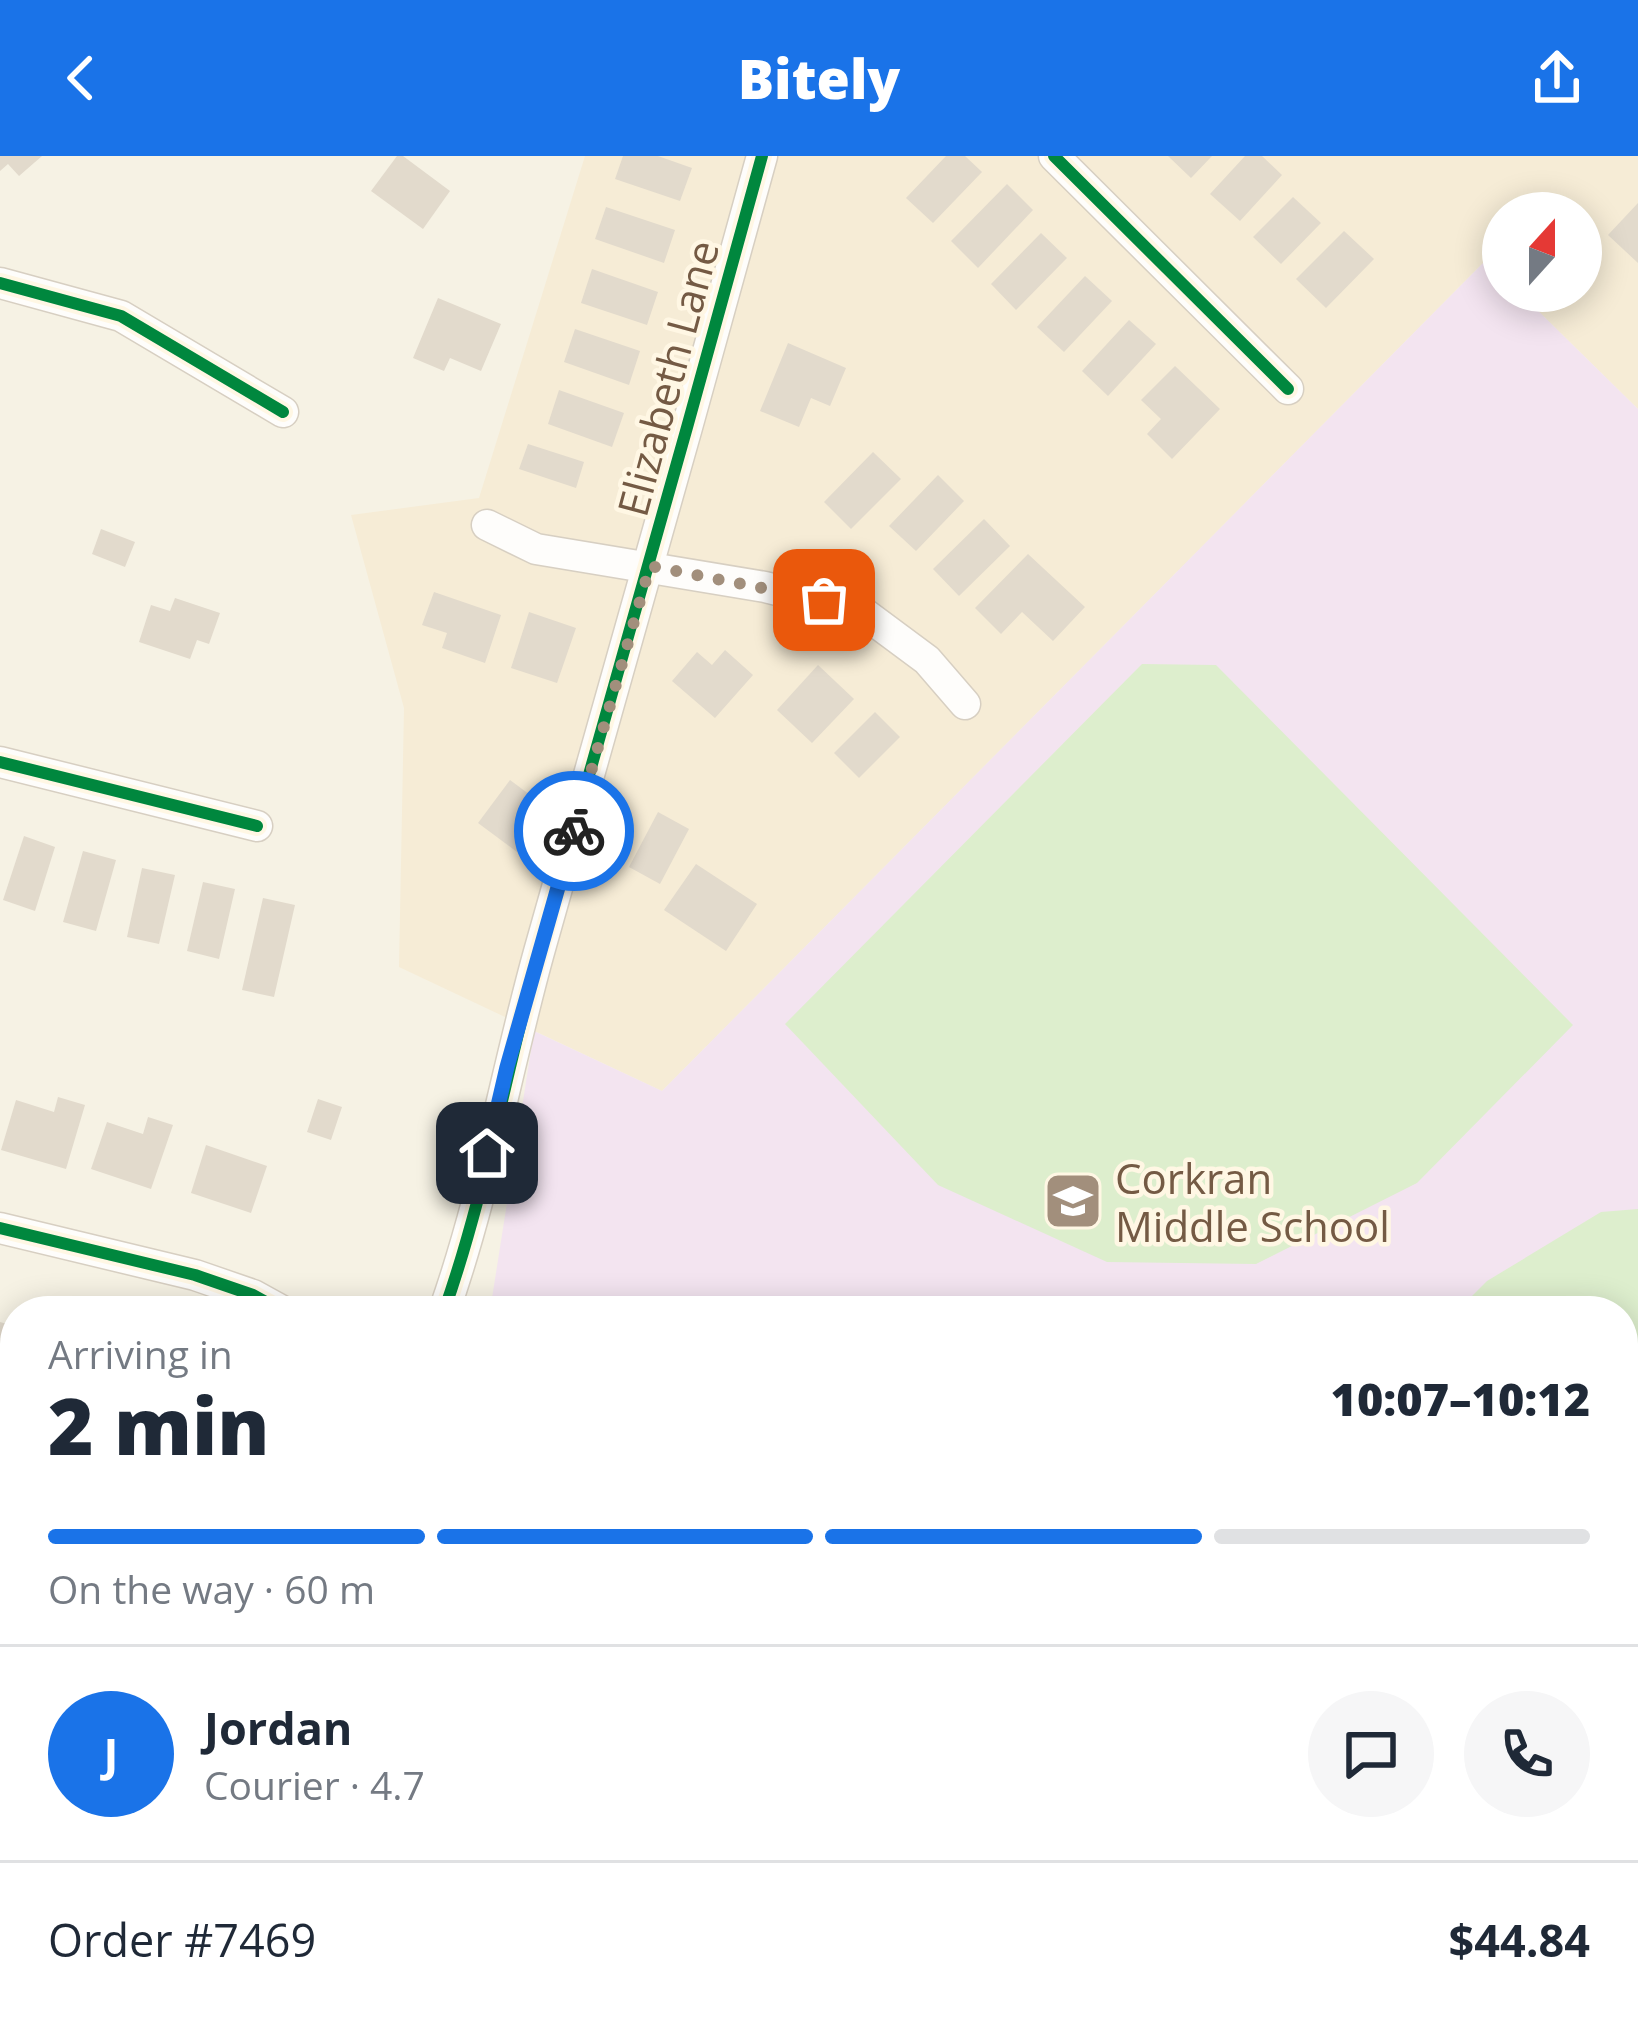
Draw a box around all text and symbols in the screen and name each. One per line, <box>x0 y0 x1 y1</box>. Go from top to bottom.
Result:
text: Bitely <box>738 41 900 115</box>
icon: back <box>48 45 114 111</box>
icon: share <box>1524 45 1590 111</box>
north arrow <box>1482 192 1602 312</box>
map controls <box>1482 192 1602 312</box>
street label: Elizabeth Lane <box>603 234 731 522</box>
pin <box>773 549 875 651</box>
icon: bag <box>791 567 857 633</box>
courier <box>514 771 634 891</box>
icon: bike <box>541 798 607 864</box>
pin <box>436 1102 538 1204</box>
icon: home <box>454 1120 520 1186</box>
place label: Corkran Middle School <box>1115 1149 1390 1254</box>
school or university icon: Corkran Middle School <box>1042 1170 1104 1232</box>
text: Arriving in <box>48 1327 233 1380</box>
text: 10:07–10:12 <box>1331 1368 1590 1429</box>
text: 2 min <box>48 1372 270 1478</box>
text: On the way · 60 m <box>48 1562 375 1615</box>
button: chat <box>1308 1691 1434 1817</box>
button: phone <box>1464 1691 1590 1817</box>
text: Jordan <box>204 1697 352 1758</box>
text: J <box>104 1723 118 1784</box>
text: Courier · 4.7 <box>204 1758 425 1811</box>
text: Order #7469 <box>48 1909 316 1970</box>
text: $44.84 <box>1449 1909 1590 1970</box>

